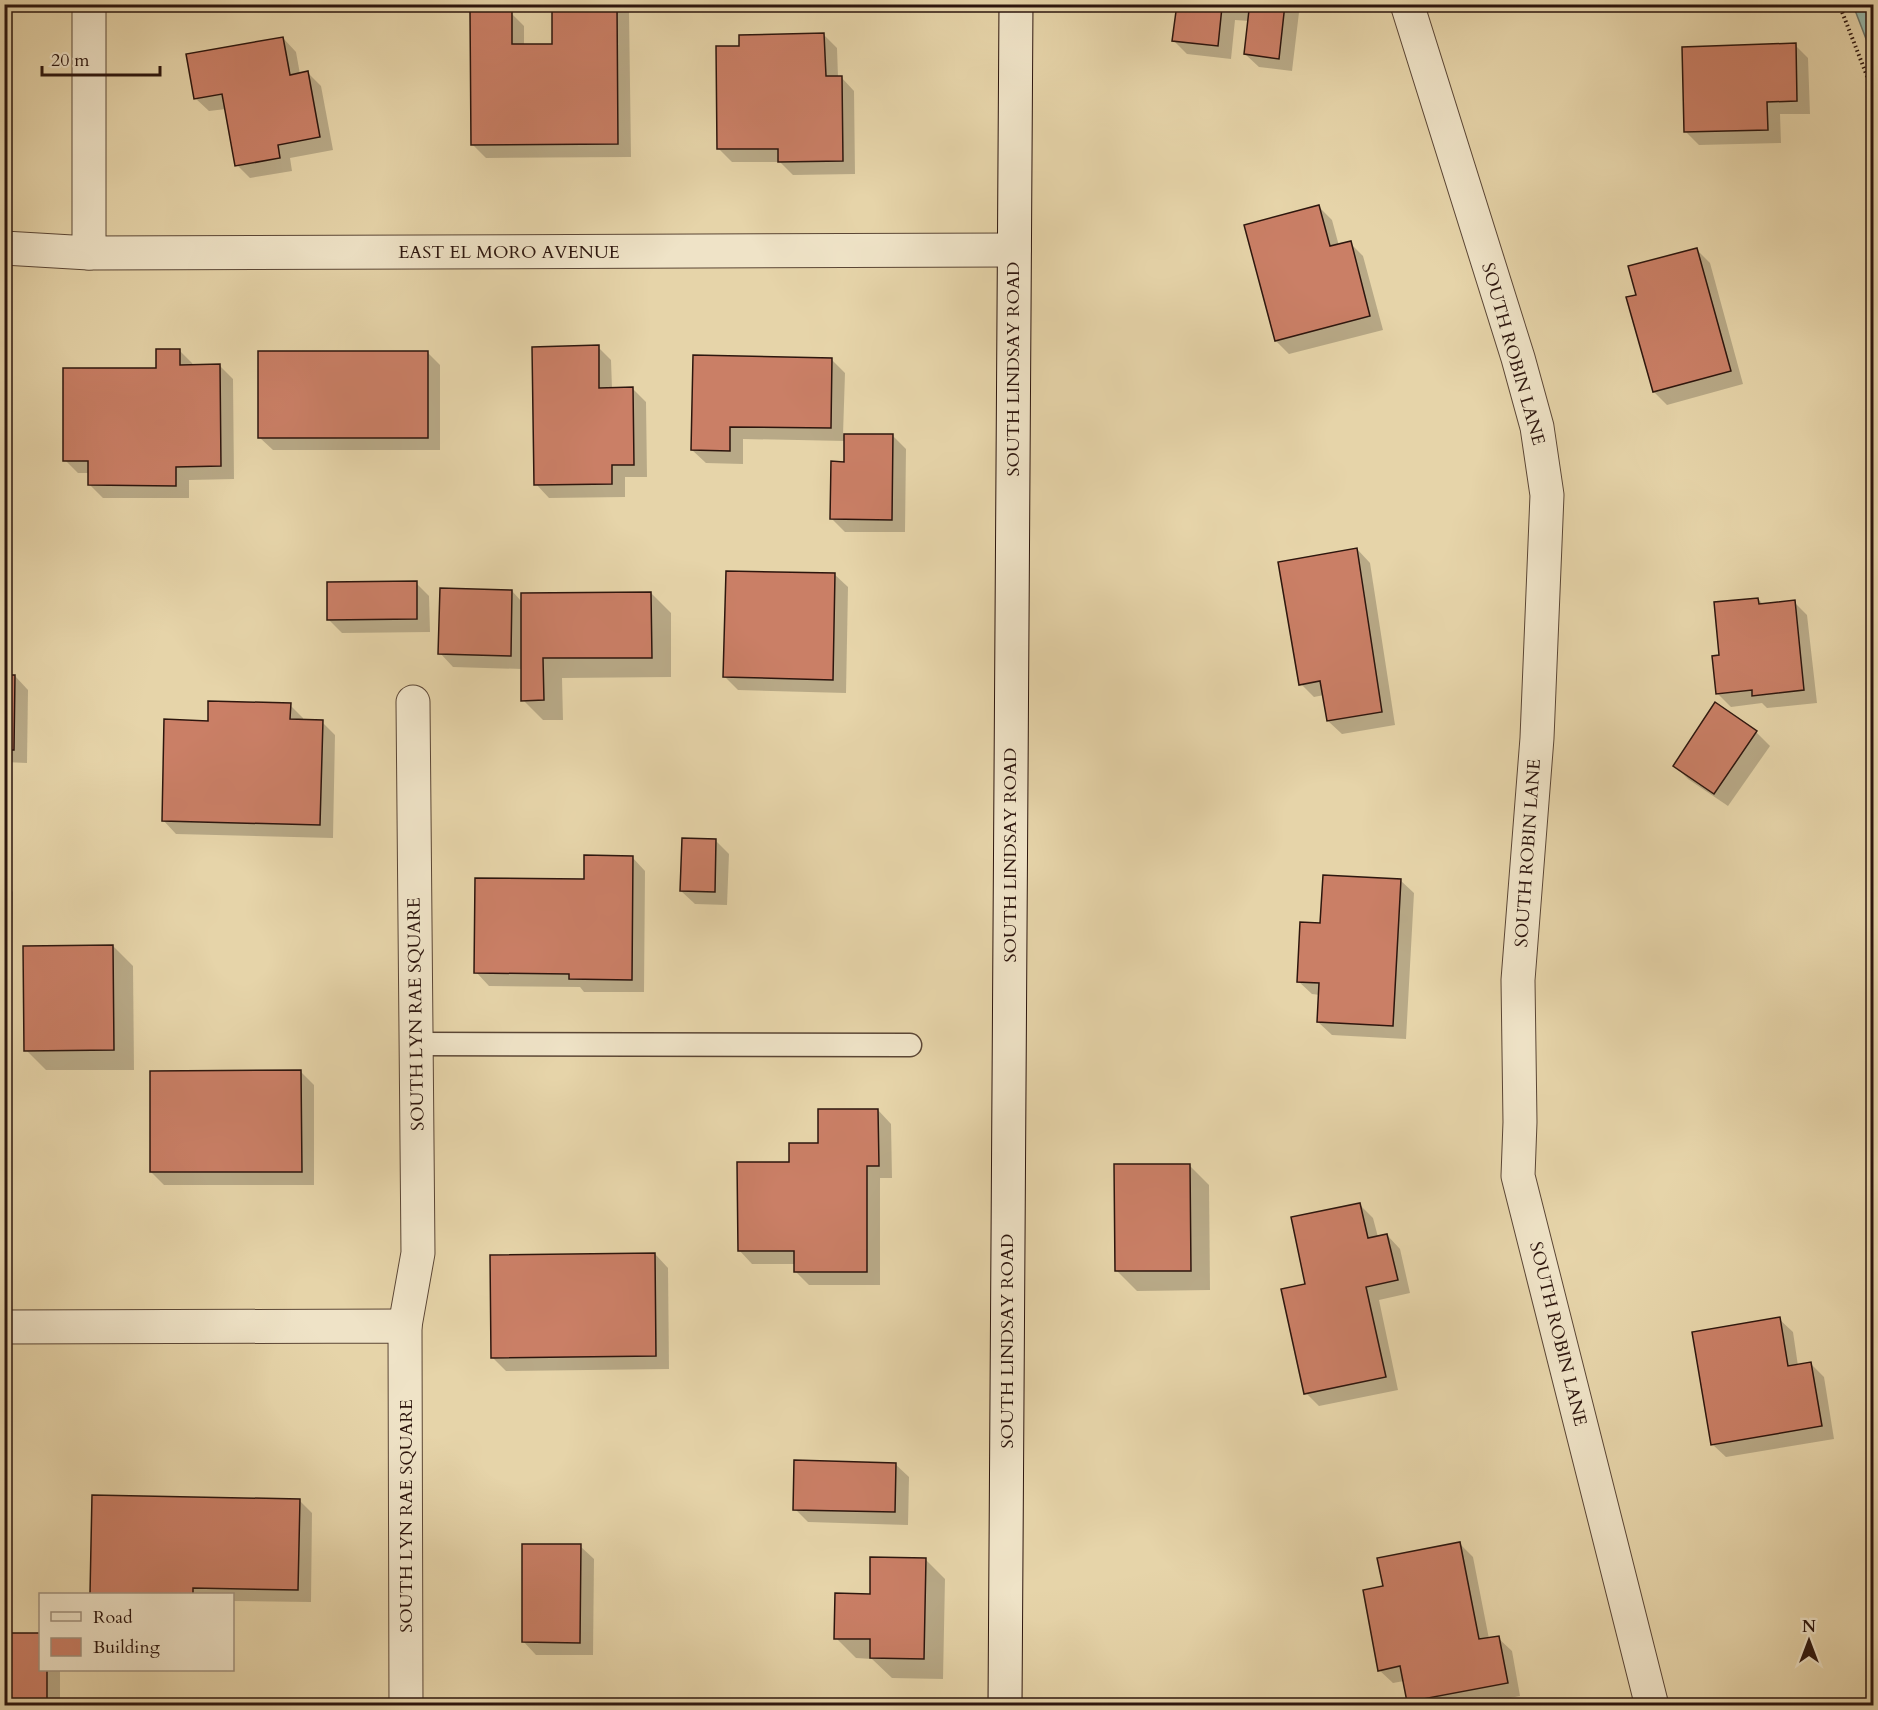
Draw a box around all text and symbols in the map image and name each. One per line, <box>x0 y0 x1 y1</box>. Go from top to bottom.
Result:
scale bar <box>42 39 160 77</box>
text: 20 m <box>51 48 90 73</box>
street label: EAST EL MORO AVENUE <box>398 240 620 265</box>
street label: SOUTH ROBIN LANE <box>1475 260 1551 448</box>
street label: SOUTH LINDSAY ROAD <box>1001 262 1026 476</box>
street label: SOUTH LINDSAY ROAD <box>998 748 1023 962</box>
street label: SOUTH ROBIN LANE <box>1509 758 1547 948</box>
street label: SOUTH LYN RAE SQUARE <box>401 897 431 1131</box>
street label: SOUTH LINDSAY ROAD <box>995 1234 1020 1448</box>
street label: SOUTH ROBIN LANE <box>1523 1239 1593 1429</box>
street label: SOUTH LYN RAE SQUARE <box>394 1399 419 1633</box>
legend <box>39 1593 234 1671</box>
text: Road <box>93 1605 133 1630</box>
north arrow <box>1779 1611 1839 1671</box>
text: N <box>1802 1616 1816 1638</box>
text: Building <box>93 1635 161 1660</box>

